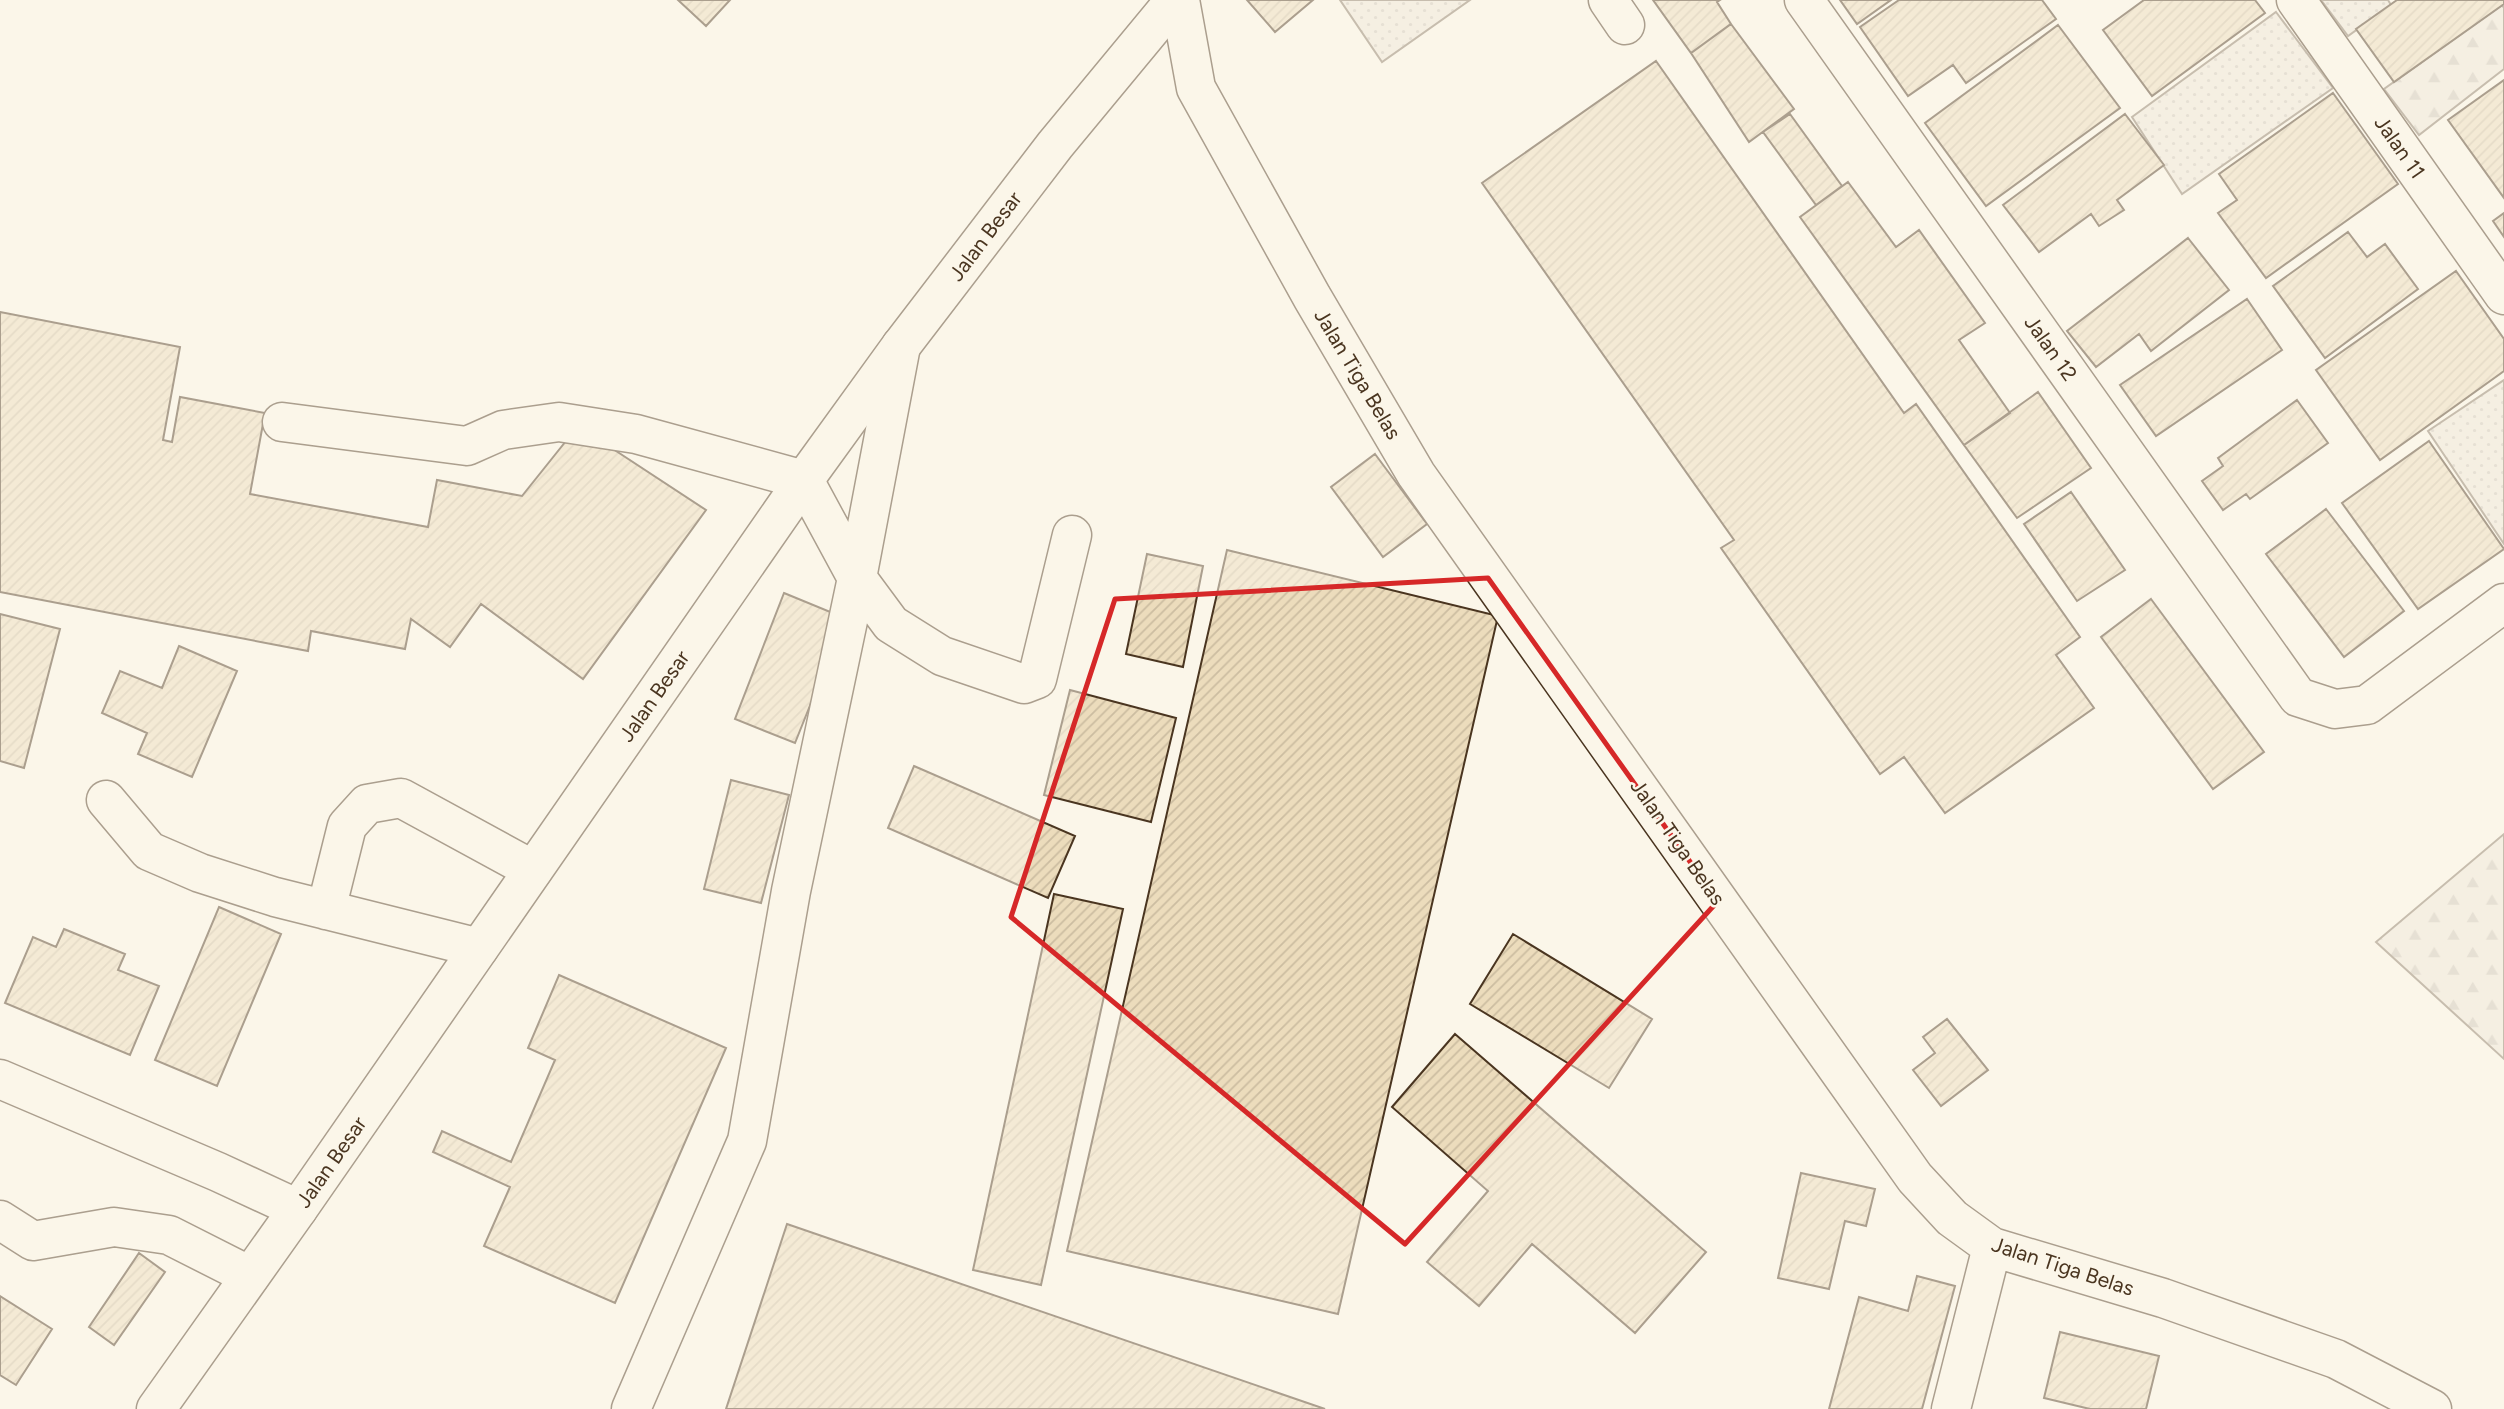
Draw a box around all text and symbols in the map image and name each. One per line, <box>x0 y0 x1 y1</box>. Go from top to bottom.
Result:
street label: Jalan 11 <box>2369 111 2431 183</box>
street label: Jalan Besar <box>943 186 1027 286</box>
street label: Jalan Tiga Belas <box>1309 304 1407 444</box>
street label: Jalan 12 <box>2019 310 2083 386</box>
street label: Jalan Besar <box>613 646 695 746</box>
street label: Jalan Tiga Belas <box>1625 774 1731 910</box>
street label: Jalan Besar <box>290 1112 372 1212</box>
street label: Jalan Tiga Belas <box>1989 1231 2137 1301</box>

